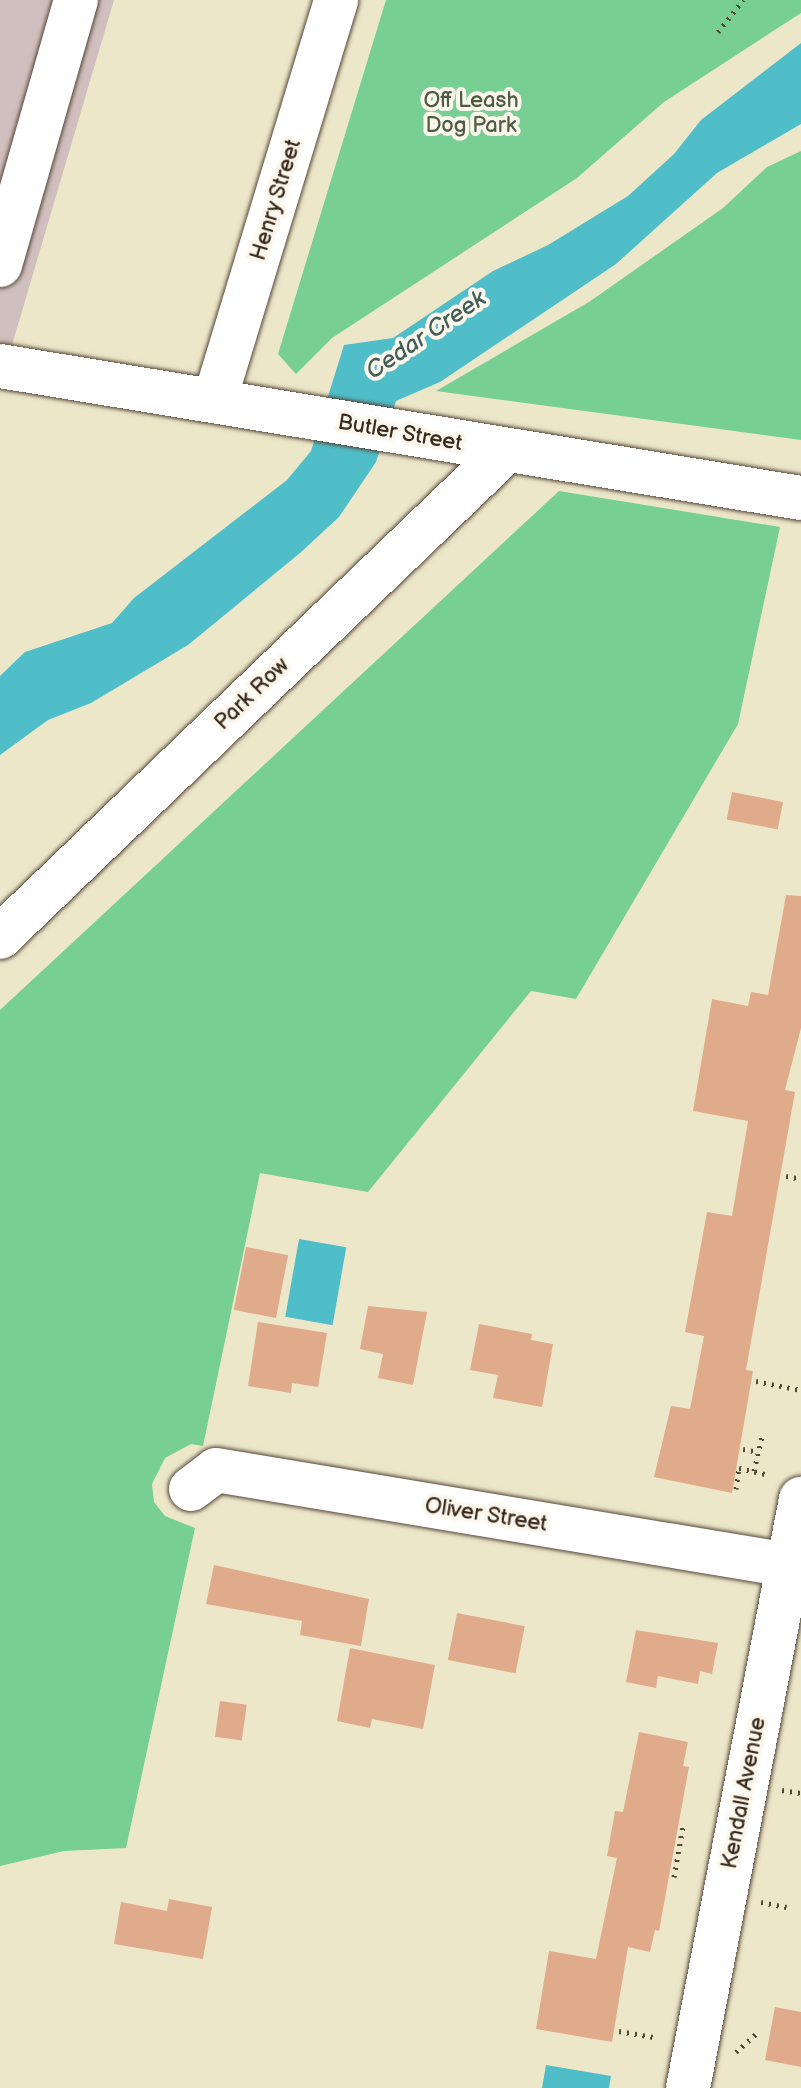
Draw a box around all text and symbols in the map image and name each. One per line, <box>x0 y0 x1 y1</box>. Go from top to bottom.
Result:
park label: Off Leash Dog Park <box>423 87 519 138</box>
street label: Henry Street <box>245 135 307 265</box>
water label: Cedar Creek <box>360 284 492 386</box>
street label: Butler Street <box>336 409 464 457</box>
street label: Park Row <box>209 652 295 736</box>
street label: Oliver Street <box>423 1492 549 1538</box>
street label: Kendall Avenue <box>716 1715 772 1871</box>

